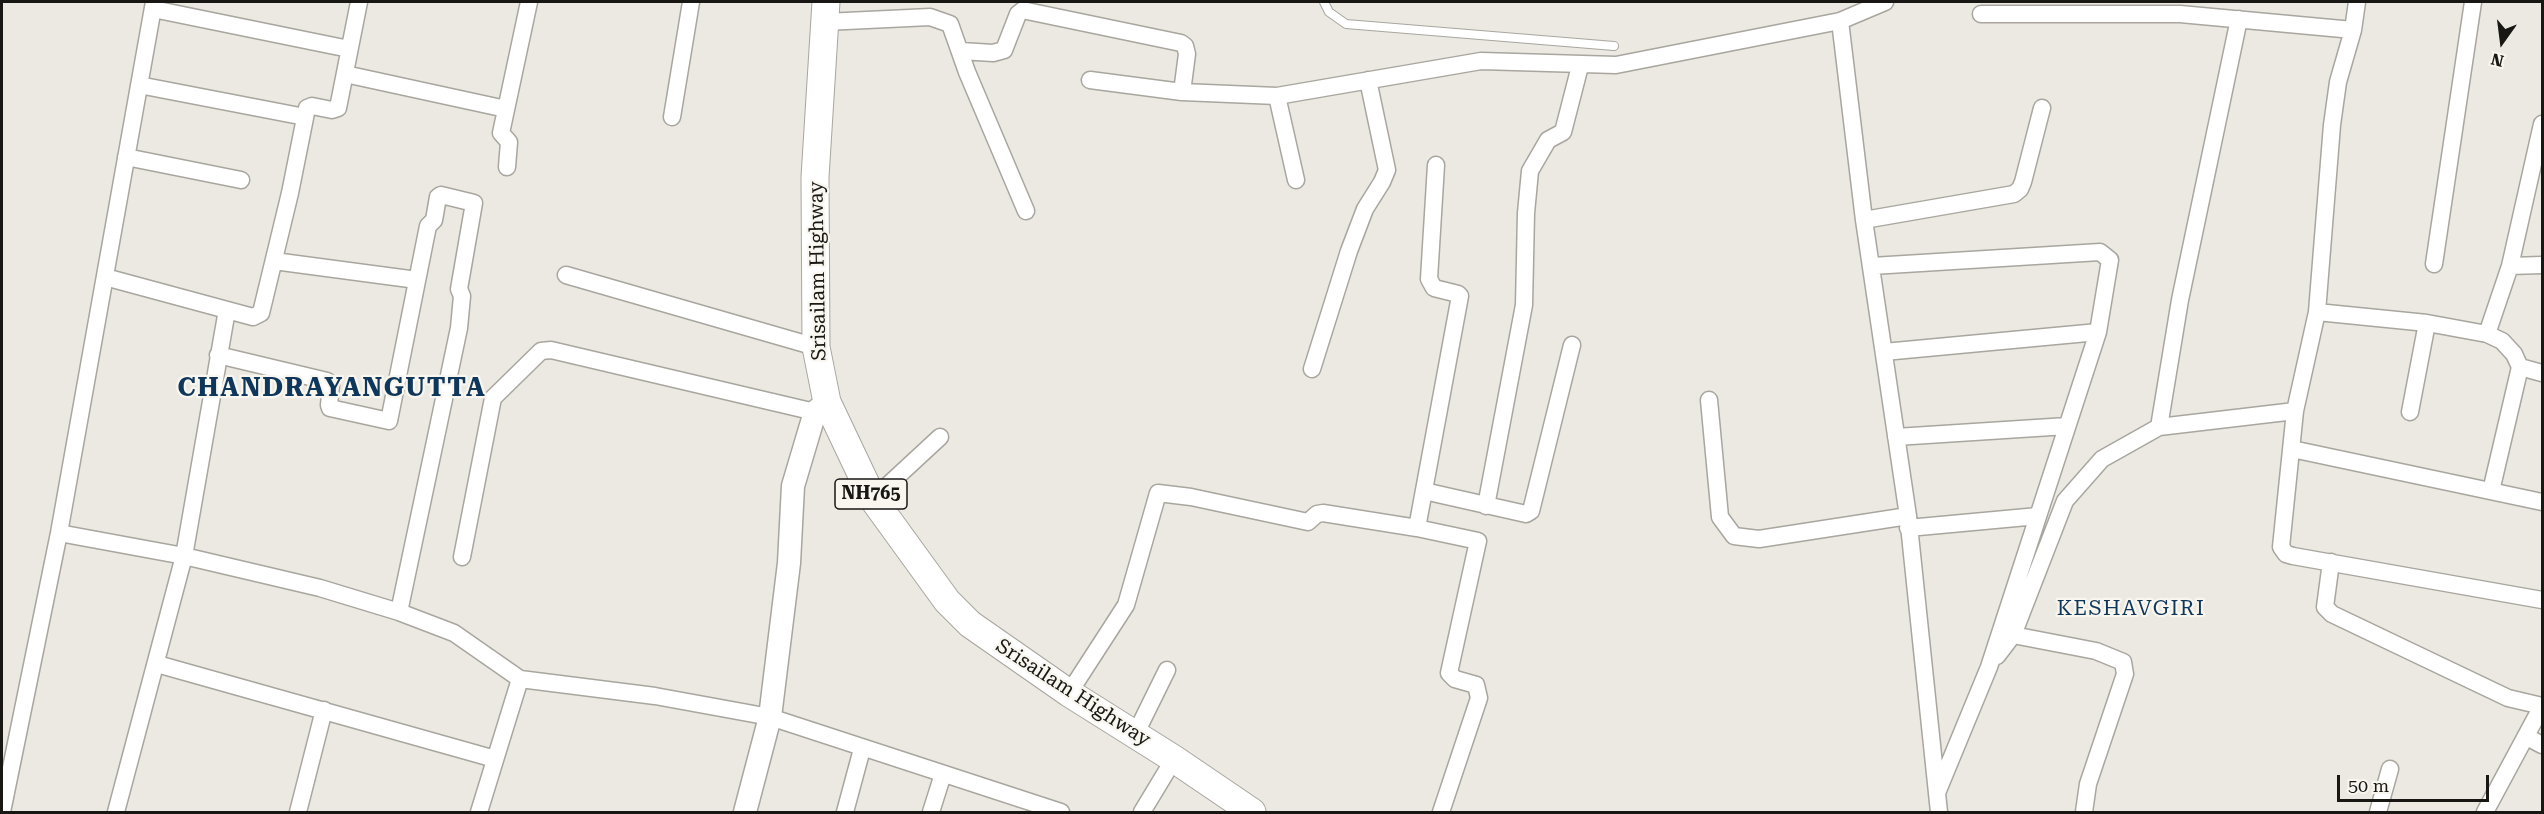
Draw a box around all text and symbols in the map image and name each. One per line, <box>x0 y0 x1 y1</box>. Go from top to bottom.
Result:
north arrow <box>2472 12 2532 72</box>
text: N <box>2489 49 2506 71</box>
street label: Srisailam Highway <box>804 181 832 361</box>
district label: CHANDRAYANGUTTA <box>178 372 486 404</box>
road number: NH765 <box>835 479 907 509</box>
district label: KESHAVGIRI <box>2057 596 2205 622</box>
street label: Srisailam Highway <box>991 634 1155 752</box>
scale bar <box>2340 763 2492 801</box>
text: 50 m <box>2348 775 2389 796</box>

